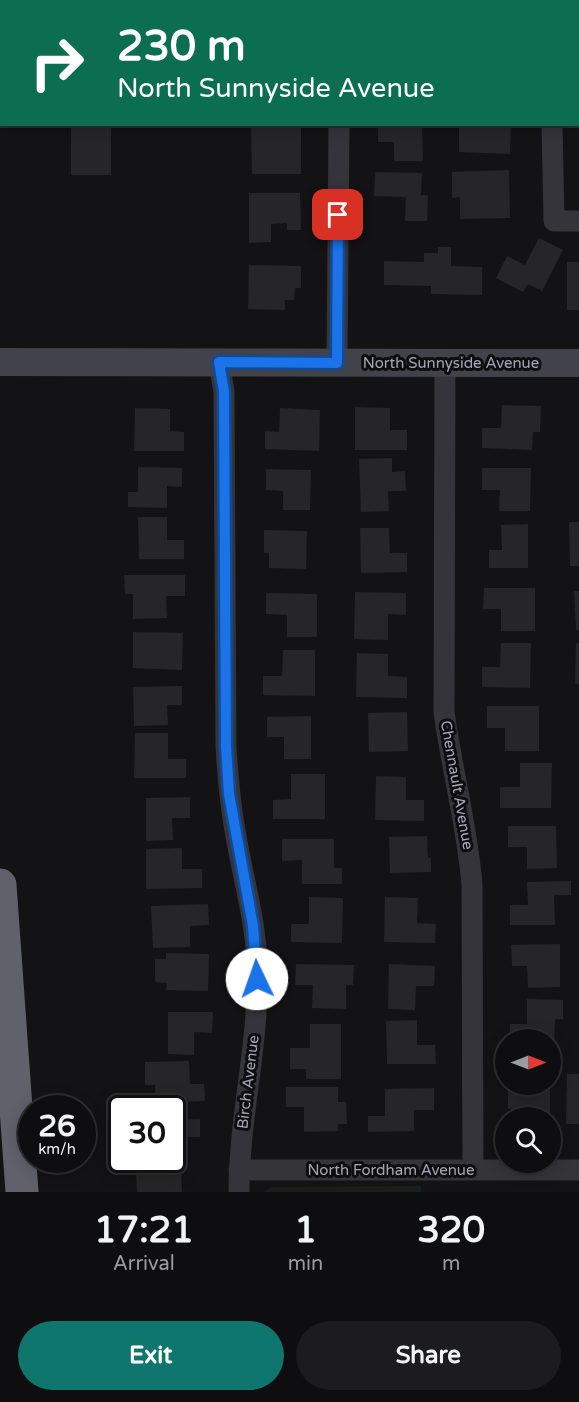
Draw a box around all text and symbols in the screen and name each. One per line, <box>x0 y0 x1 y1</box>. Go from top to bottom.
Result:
text: 230 m <box>117 21 246 72</box>
icon: right <box>18 24 96 102</box>
text: North Sunnyside Avenue <box>117 72 434 105</box>
pin <box>312 189 363 240</box>
icon: arrive <box>321 198 354 231</box>
street label: North Sunnyside Avenue <box>363 354 539 372</box>
street label: Chennault Avenue <box>437 719 477 851</box>
position arrow <box>225 947 289 1011</box>
north arrow <box>495 1029 561 1095</box>
map controls <box>495 1029 561 1173</box>
street label: Birch Avenue <box>233 1034 263 1130</box>
speed limit sign: 30 <box>108 1095 186 1173</box>
button: search <box>495 1107 561 1173</box>
text: 26 <box>38 1108 76 1145</box>
text: km/h <box>38 1140 76 1158</box>
street label: North Fordham Avenue <box>307 1161 475 1179</box>
text: 17:21 <box>94 1209 194 1252</box>
text: 1 <box>294 1209 317 1252</box>
text: 320 <box>417 1209 485 1252</box>
text: Arrival <box>113 1252 175 1276</box>
text: min <box>288 1252 323 1276</box>
text: m <box>442 1252 460 1276</box>
button: Exit <box>18 1321 284 1390</box>
button: Share <box>296 1321 561 1390</box>

